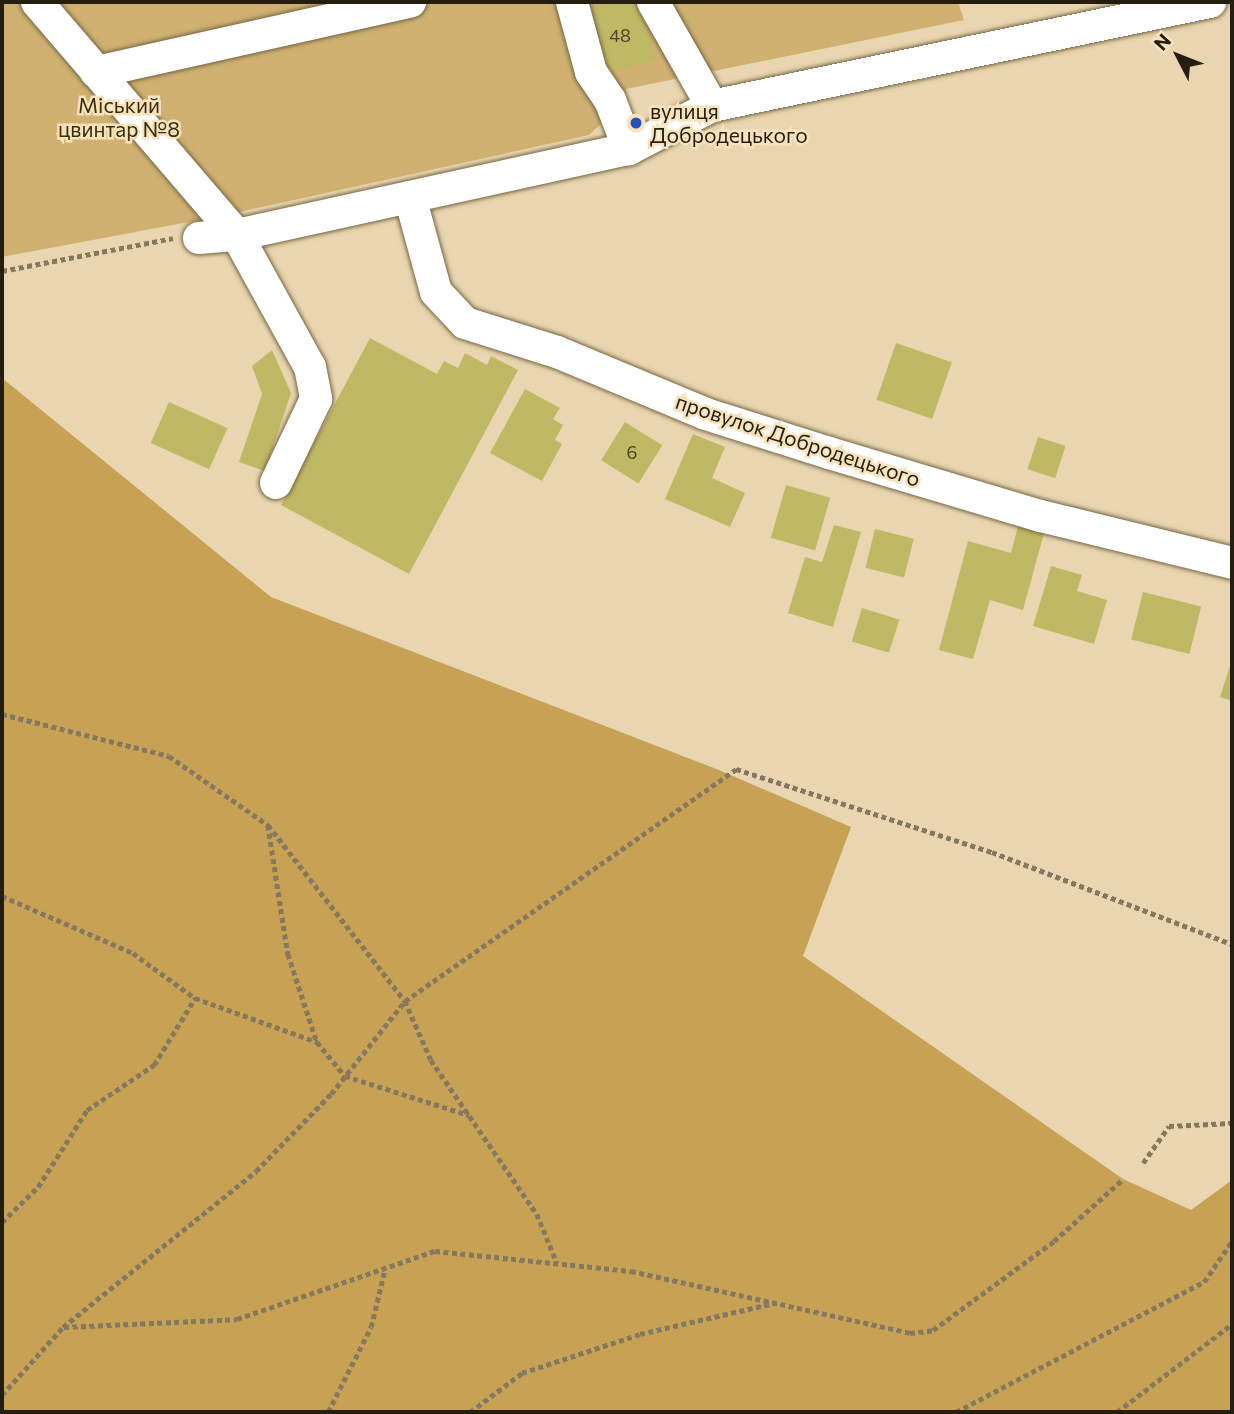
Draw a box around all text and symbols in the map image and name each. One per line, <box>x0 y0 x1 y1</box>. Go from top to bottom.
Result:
north arrow <box>1143 21 1213 91</box>
house number: 48 <box>609 24 631 46</box>
text: N <box>1149 29 1175 55</box>
park label: Міський цвинтар №8 <box>58 92 180 142</box>
place label: вулиця Добродецького <box>650 98 808 148</box>
marker: вулиця Добродецького <box>628 115 644 131</box>
street label: провулок Добродецького <box>673 389 923 491</box>
house number: 6 <box>627 441 637 463</box>

